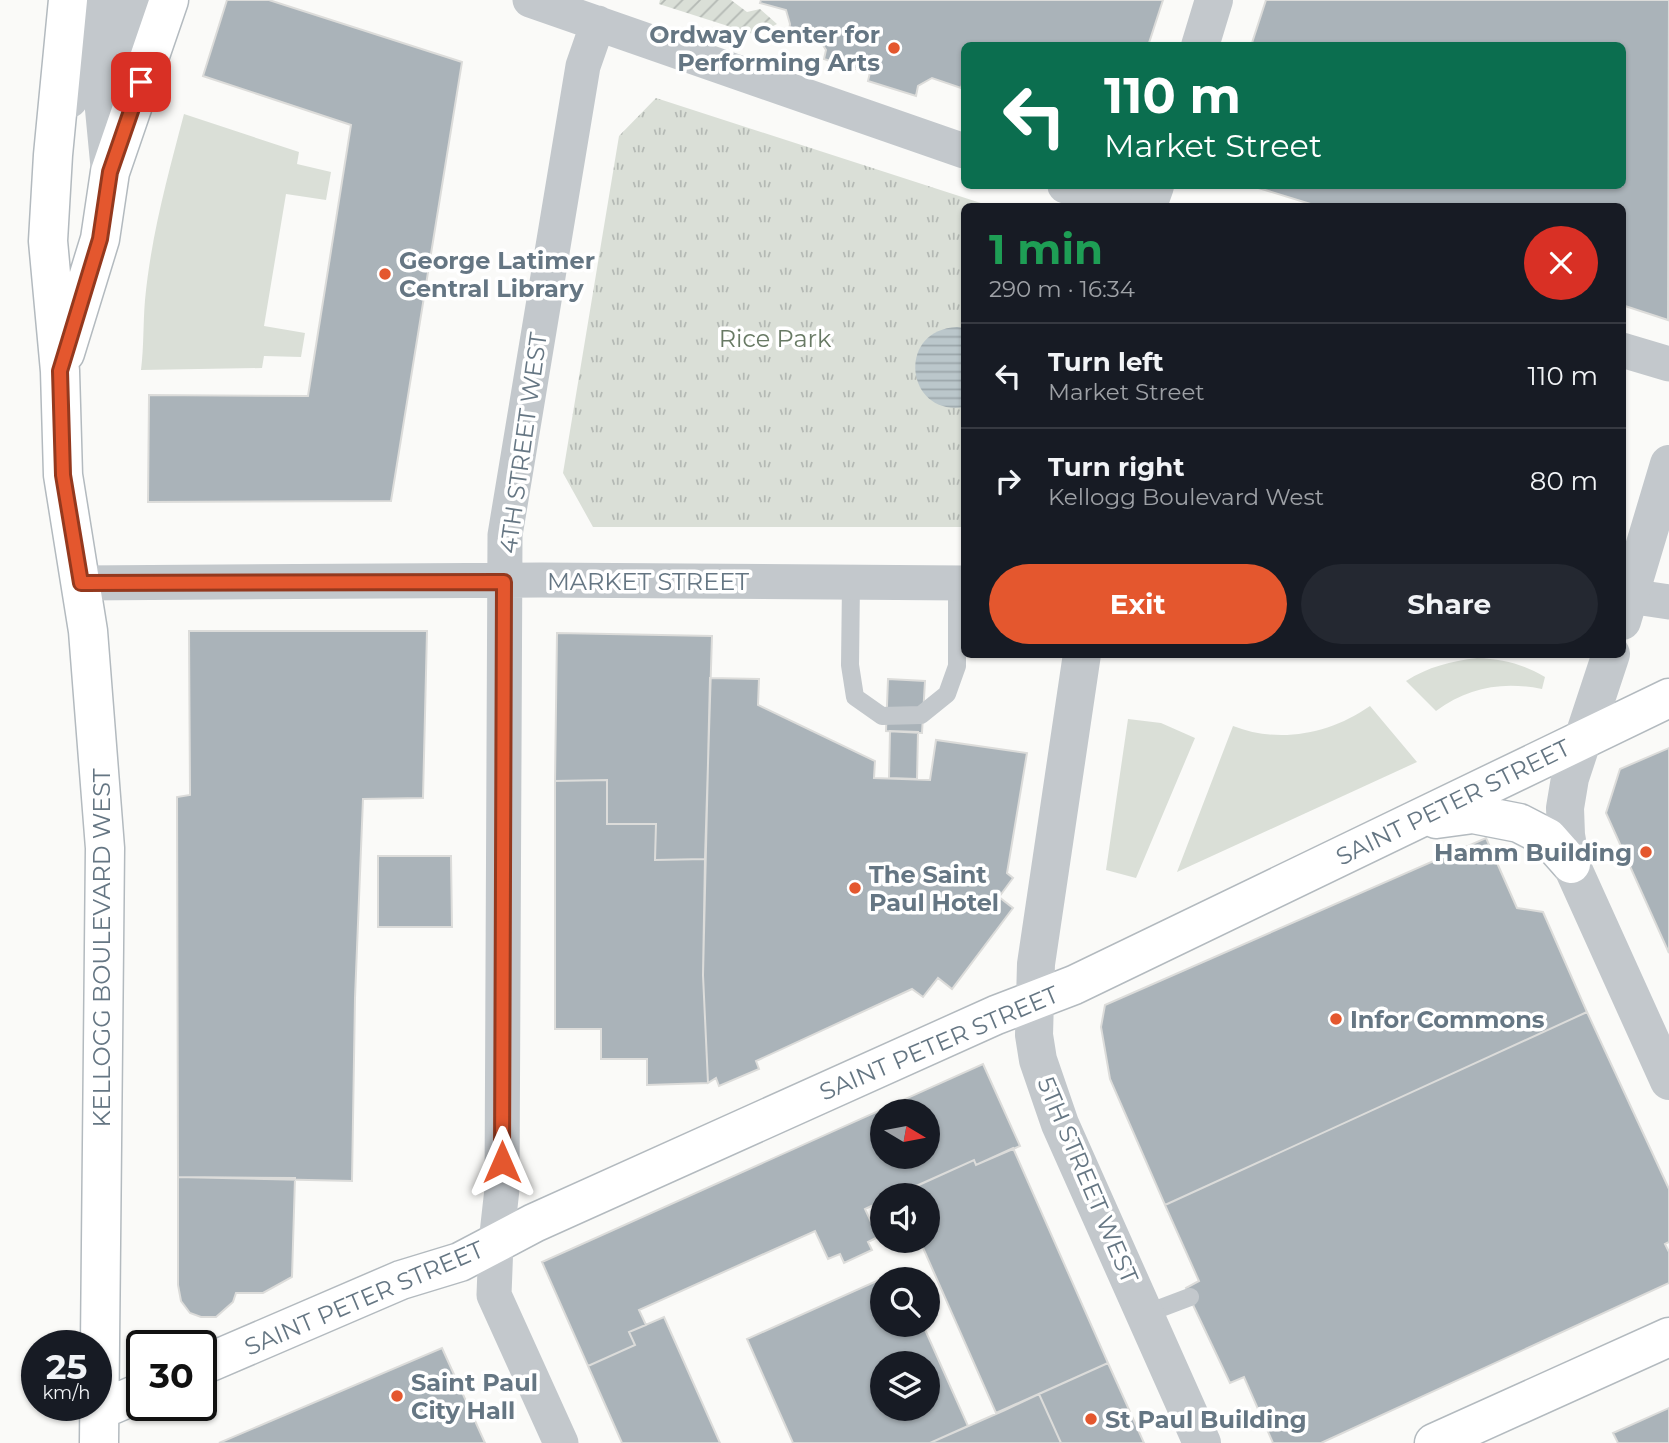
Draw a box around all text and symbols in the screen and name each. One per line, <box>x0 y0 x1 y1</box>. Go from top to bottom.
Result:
place label: Ordway Center for Performing Arts <box>649 20 880 77</box>
marker: Ordway Center for Performing Arts <box>886 40 902 56</box>
pin <box>111 52 171 112</box>
icon: arrive <box>122 63 160 101</box>
text: 110 m <box>1104 66 1241 125</box>
icon: left <box>989 70 1080 161</box>
text: Market Street <box>1104 126 1322 165</box>
text: 1 min <box>989 223 1103 275</box>
button: close <box>1524 226 1598 300</box>
place label: George Latimer Central Library <box>399 246 595 303</box>
marker: George Latimer Central Library <box>377 266 393 282</box>
text: 290 m · 16:34 <box>989 275 1135 303</box>
park label: Rice Park <box>719 324 832 353</box>
street label: 4TH STREET WEST <box>493 331 553 555</box>
text: Turn left <box>1048 346 1164 378</box>
icon: left <box>989 357 1027 395</box>
text: 110 m <box>1528 360 1598 392</box>
text: Market Street <box>1048 378 1205 406</box>
text: Turn right <box>1048 451 1184 483</box>
icon: right <box>989 462 1027 500</box>
text: 80 m <box>1530 465 1598 497</box>
text: Kellogg Boulevard West <box>1048 483 1324 511</box>
button: Exit <box>989 564 1287 644</box>
button: Share <box>1301 564 1598 644</box>
street label: MARKET STREET <box>547 567 749 596</box>
street label: SAINT PETER STREET <box>1331 733 1575 871</box>
street label: KELLOGG BOULEVARD WEST <box>87 768 116 1128</box>
place label: Hamm Building <box>1434 838 1632 867</box>
marker: Hamm Building <box>1638 844 1654 860</box>
place label: The Saint Paul Hotel <box>869 860 999 917</box>
marker: The Saint Paul Hotel <box>847 880 863 896</box>
street label: SAINT PETER STREET <box>815 979 1063 1107</box>
place label: Infor Commons <box>1350 1005 1545 1034</box>
marker: Infor Commons <box>1328 1011 1344 1027</box>
street label: 5TH STREET WEST <box>1031 1072 1145 1288</box>
north arrow <box>870 1099 940 1169</box>
map controls <box>870 1099 940 1421</box>
position arrow <box>465 1125 539 1199</box>
button: sound <box>870 1183 940 1253</box>
street label: SAINT PETER STREET <box>240 1234 488 1362</box>
button: search <box>870 1267 940 1337</box>
speed limit sign: 30 <box>126 1330 217 1421</box>
text: 25 <box>46 1345 87 1388</box>
button: layers <box>870 1351 940 1421</box>
place label: Saint Paul City Hall <box>411 1368 538 1425</box>
text: km/h <box>42 1382 91 1404</box>
marker: Saint Paul City Hall <box>389 1388 405 1404</box>
place label: St Paul Building <box>1105 1405 1307 1434</box>
marker: St Paul Building <box>1083 1411 1099 1427</box>

